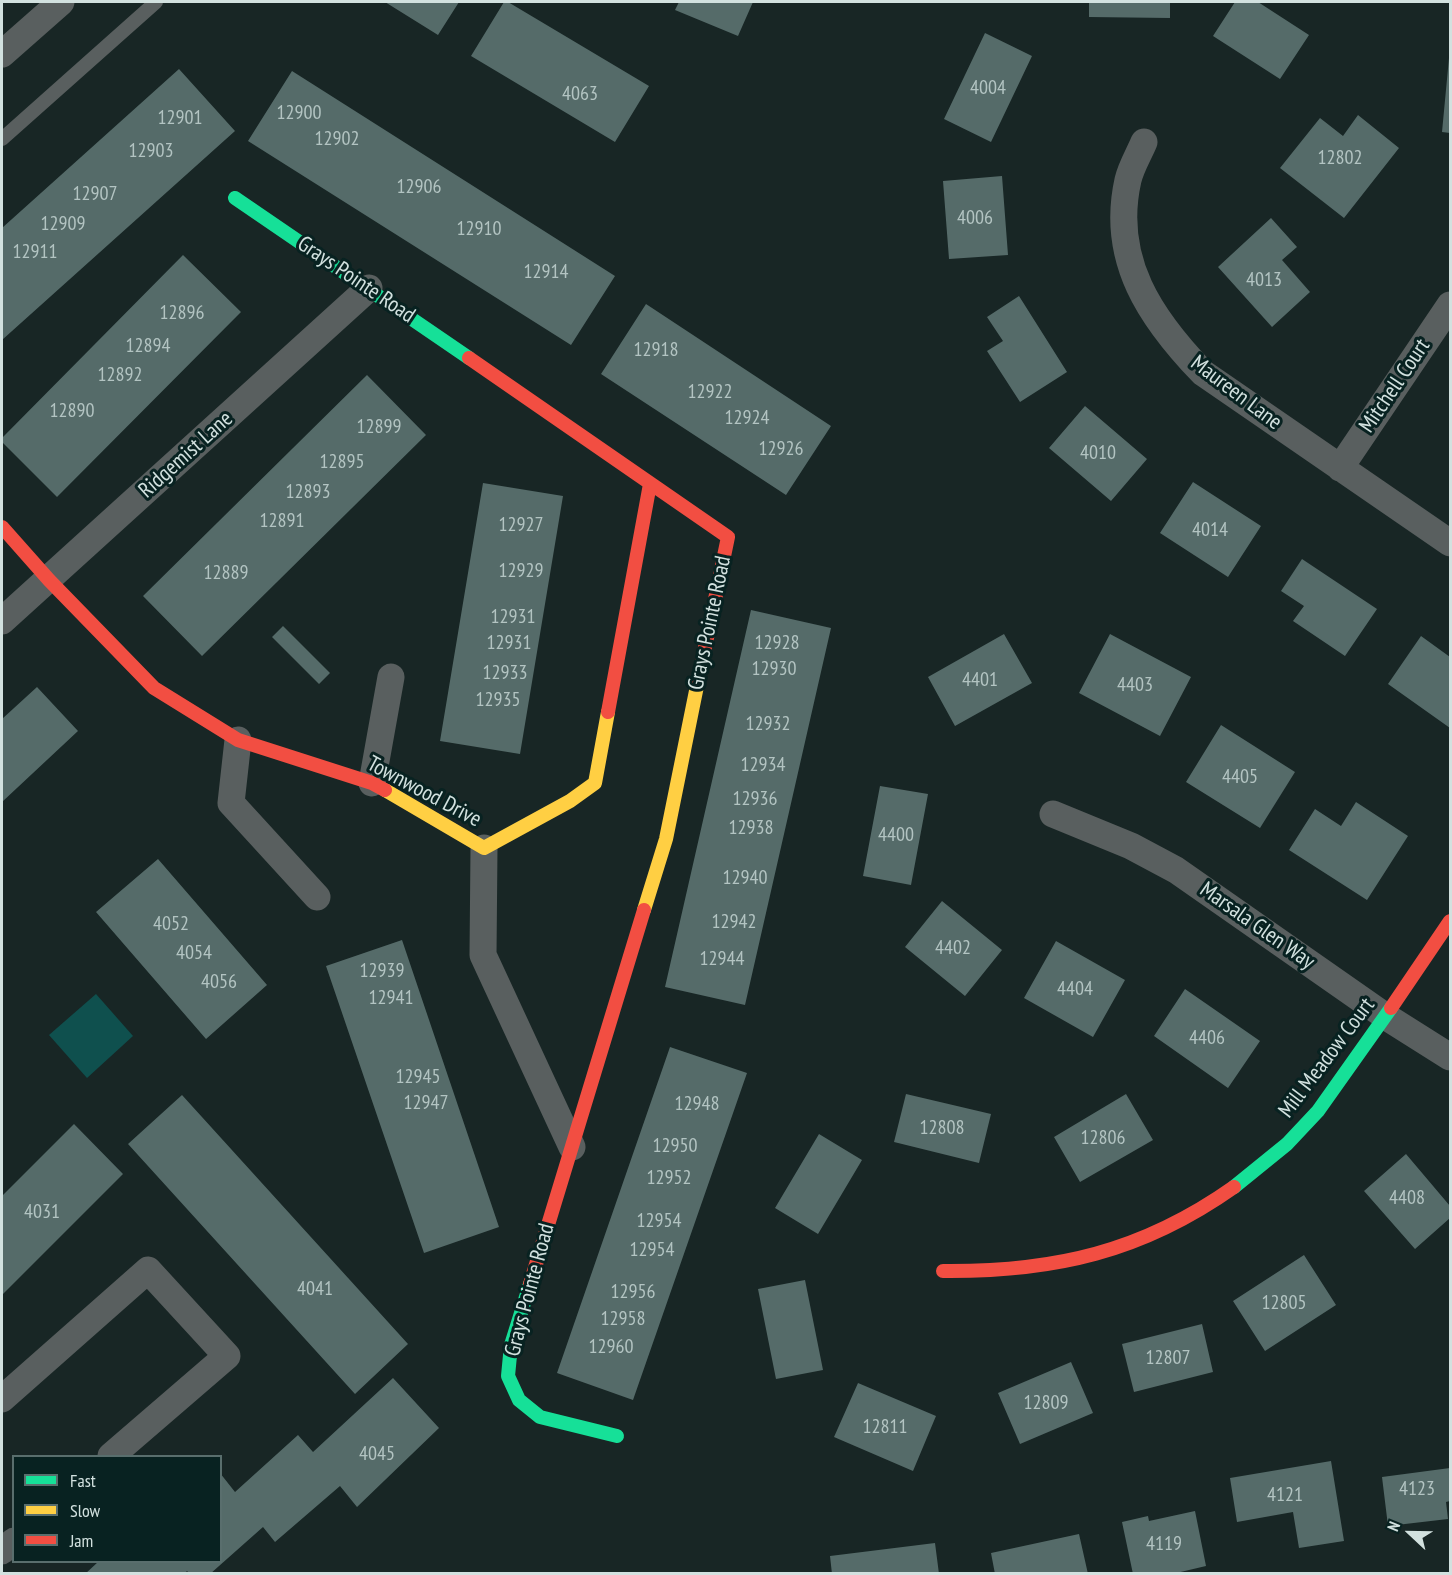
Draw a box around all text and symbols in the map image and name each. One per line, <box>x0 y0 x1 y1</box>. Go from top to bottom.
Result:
house number: 4004 <box>970 76 1006 100</box>
house number: 4063 <box>562 82 598 106</box>
house number: 12900 <box>277 101 321 125</box>
house number: 12901 <box>158 106 202 130</box>
house number: 12902 <box>315 127 359 151</box>
house number: 12903 <box>129 139 173 163</box>
house number: 12802 <box>1318 146 1362 170</box>
house number: 12906 <box>397 175 441 199</box>
house number: 12907 <box>73 182 117 206</box>
house number: 4006 <box>957 206 993 230</box>
house number: 12909 <box>41 212 85 236</box>
house number: 12910 <box>457 217 501 241</box>
street label: Grays Pointe Road <box>292 231 420 329</box>
house number: 12911 <box>13 240 57 264</box>
house number: 12914 <box>524 260 568 284</box>
house number: 4013 <box>1246 268 1282 292</box>
house number: 12896 <box>160 301 204 325</box>
house number: 12894 <box>126 334 170 358</box>
street label: Mitchell Court <box>1354 334 1436 438</box>
house number: 12918 <box>634 338 678 362</box>
street label: Maureen Lane <box>1185 350 1287 436</box>
house number: 12892 <box>98 363 142 387</box>
house number: 12922 <box>688 380 732 404</box>
house number: 12890 <box>50 399 94 423</box>
street label: Ridgemist Lane <box>134 406 238 504</box>
house number: 12924 <box>725 406 769 430</box>
house number: 12899 <box>357 415 401 439</box>
house number: 12926 <box>759 437 803 461</box>
house number: 4010 <box>1080 441 1116 465</box>
house number: 12895 <box>320 450 364 474</box>
house number: 12893 <box>286 480 330 504</box>
house number: 12891 <box>260 509 304 533</box>
house number: 12927 <box>499 513 543 537</box>
house number: 4014 <box>1192 518 1228 542</box>
street label: Grays Pointe Road <box>683 554 737 692</box>
house number: 12929 <box>499 559 543 583</box>
house number: 12889 <box>204 561 248 585</box>
house number: 12931 <box>491 605 535 629</box>
house number: 12931 <box>487 631 531 655</box>
house number: 12928 <box>755 631 799 655</box>
house number: 12930 <box>752 657 796 681</box>
house number: 12933 <box>483 661 527 685</box>
house number: 4401 <box>962 668 998 692</box>
house number: 4403 <box>1117 673 1153 697</box>
house number: 12935 <box>476 688 520 712</box>
house number: 12932 <box>746 712 790 736</box>
street label: Townwood Drive <box>362 751 486 833</box>
house number: 12934 <box>741 753 785 777</box>
house number: 4405 <box>1222 765 1258 789</box>
house number: 12936 <box>733 787 777 811</box>
house number: 12938 <box>729 816 773 840</box>
house number: 4400 <box>878 823 914 847</box>
house number: 12940 <box>723 866 767 890</box>
street label: Marsala Glen Way <box>1194 877 1320 975</box>
house number: 12942 <box>712 910 756 934</box>
house number: 4052 <box>153 912 189 936</box>
house number: 4402 <box>935 936 971 960</box>
house number: 4054 <box>176 941 212 965</box>
house number: 12944 <box>700 947 744 971</box>
house number: 12939 <box>360 959 404 983</box>
house number: 4056 <box>201 970 237 994</box>
house number: 4404 <box>1057 977 1093 1001</box>
house number: 12941 <box>369 986 413 1010</box>
street label: Mill Meadow Court <box>1273 993 1381 1123</box>
house number: 4406 <box>1189 1026 1225 1050</box>
house number: 12945 <box>396 1065 440 1089</box>
house number: 12947 <box>404 1091 448 1115</box>
house number: 12948 <box>675 1092 719 1116</box>
house number: 12808 <box>920 1116 964 1140</box>
house number: 12806 <box>1081 1126 1125 1150</box>
house number: 12950 <box>653 1134 697 1158</box>
house number: 12952 <box>647 1166 691 1190</box>
house number: 4408 <box>1389 1186 1425 1210</box>
house number: 4031 <box>24 1200 60 1224</box>
house number: 12954 <box>637 1209 681 1233</box>
street label: Grays Pointe Road <box>500 1221 560 1359</box>
house number: 12954 <box>630 1238 674 1262</box>
house number: 4041 <box>297 1277 333 1301</box>
house number: 12956 <box>611 1280 655 1304</box>
house number: 12805 <box>1262 1291 1306 1315</box>
house number: 12958 <box>601 1307 645 1331</box>
house number: 12960 <box>589 1335 633 1359</box>
house number: 12807 <box>1146 1346 1190 1370</box>
house number: 12809 <box>1024 1391 1068 1415</box>
house number: 12811 <box>863 1415 907 1439</box>
house number: 4045 <box>359 1442 395 1466</box>
legend <box>12 1455 222 1563</box>
text: Fast <box>70 1469 96 1492</box>
house number: 4123 <box>1399 1477 1435 1501</box>
house number: 4121 <box>1267 1483 1303 1507</box>
text: Slow <box>70 1499 100 1522</box>
north arrow <box>1380 1503 1440 1563</box>
text: N <box>1382 1519 1404 1534</box>
text: Jam <box>70 1529 93 1552</box>
house number: 4119 <box>1146 1532 1182 1556</box>

